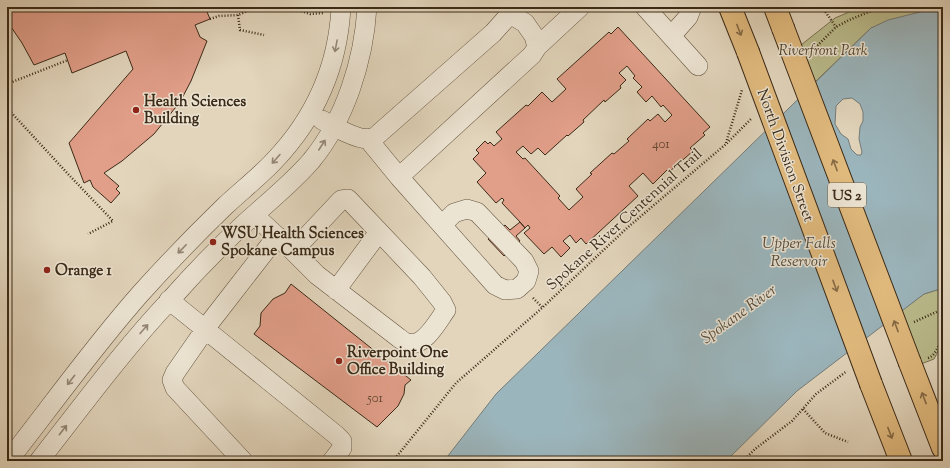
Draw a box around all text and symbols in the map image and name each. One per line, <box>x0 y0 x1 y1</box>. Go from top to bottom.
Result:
one-way arrow <box>736 23 744 35</box>
one-way arrow <box>331 39 339 52</box>
park label: Riverfront Park <box>779 41 868 62</box>
street label: North Division Street <box>751 86 818 225</box>
place label: Health Sciences Building <box>144 92 246 130</box>
marker: Health Sciences Building <box>131 105 141 115</box>
house number: 401 <box>652 136 670 154</box>
one-way arrow <box>318 140 326 151</box>
street label: Spokane River Centennial Trail <box>542 144 708 296</box>
one-way arrow <box>271 154 280 164</box>
one-way arrow <box>831 160 839 172</box>
road number: US 2 <box>828 183 866 207</box>
place label: WSU Health Sciences Spokane Campus <box>221 224 364 262</box>
water label: Upper Falls Reservoir <box>762 233 836 274</box>
marker: WSU Health Sciences Spokane Campus <box>208 237 218 247</box>
one-way arrow <box>178 244 187 254</box>
place label: Orange 1 <box>55 261 112 282</box>
marker: Orange 1 <box>42 265 52 275</box>
water label: Spokane River <box>697 279 782 350</box>
one-way arrow <box>831 279 839 291</box>
one-way arrow <box>892 321 900 333</box>
one-way arrow <box>140 323 149 334</box>
place label: Riverpoint One Office Building <box>347 343 448 381</box>
marker: Riverpoint One Office Building <box>334 356 344 366</box>
one-way arrow <box>67 375 75 386</box>
house number: 501 <box>366 390 383 408</box>
one-way arrow <box>919 393 927 405</box>
one-way arrow <box>59 425 68 436</box>
one-way arrow <box>887 427 895 439</box>

